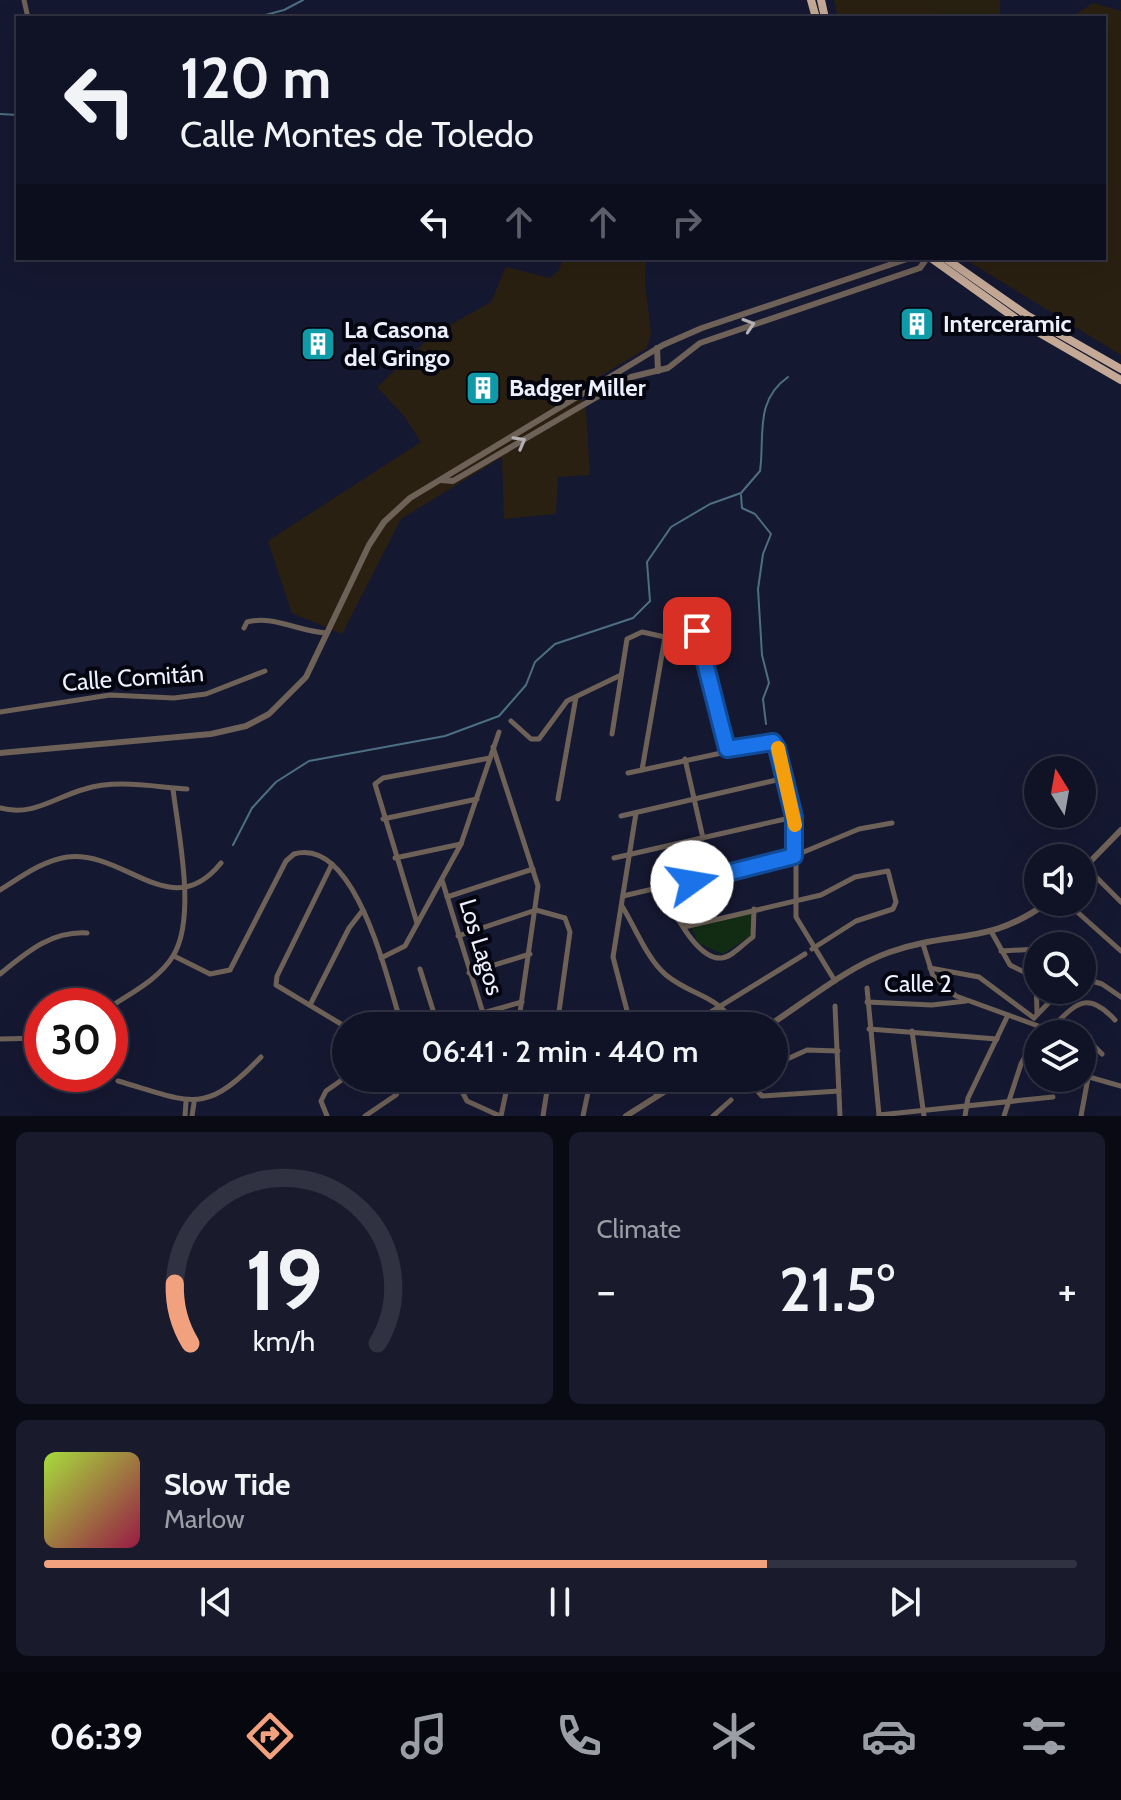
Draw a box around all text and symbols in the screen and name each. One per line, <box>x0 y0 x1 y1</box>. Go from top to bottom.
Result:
text: 120 m <box>180 44 331 112</box>
icon: left <box>48 48 152 152</box>
text: Calle Montes de Toledo <box>180 112 534 156</box>
icon: left <box>413 200 457 244</box>
icon: ahead <box>497 200 541 244</box>
icon: ahead <box>581 200 625 244</box>
icon: right <box>665 200 709 244</box>
building icon: Interceramic <box>898 305 936 343</box>
place label: Interceramic <box>943 309 1072 338</box>
place label: La Casona del Gringo <box>344 315 450 372</box>
one-way arrow <box>741 319 755 335</box>
building icon: La Casona del Gringo <box>299 325 337 363</box>
building icon: Badger Miller <box>464 369 502 407</box>
place label: Badger Miller <box>509 373 646 402</box>
one-way arrow <box>512 436 526 452</box>
pin <box>663 597 731 665</box>
icon: arrive <box>675 609 719 653</box>
street label: Calle Comitán <box>61 658 205 697</box>
north arrow <box>1024 756 1096 828</box>
map controls <box>1024 756 1096 1092</box>
position arrow <box>650 840 734 924</box>
button: sound <box>1024 844 1096 916</box>
street label: Los Lagos <box>453 895 510 998</box>
button: search <box>1024 932 1096 1004</box>
street label: Calle 2 <box>884 969 952 998</box>
speed limit sign: 30 <box>24 988 128 1092</box>
button: layers <box>1024 1020 1096 1092</box>
text: 06:41 · 2 min · 440 m <box>422 1033 698 1070</box>
text: Climate <box>597 1213 681 1245</box>
text: 19 <box>246 1230 323 1331</box>
text: 21.5° <box>779 1253 895 1326</box>
text: − <box>597 1264 616 1317</box>
text: + <box>1058 1264 1077 1317</box>
text: km/h <box>253 1323 316 1358</box>
text: Slow Tide <box>164 1466 291 1503</box>
text: Marlow <box>164 1503 245 1535</box>
icon: previous <box>194 1580 238 1624</box>
icon: pause <box>538 1580 582 1624</box>
icon: next <box>883 1580 927 1624</box>
icon: directions <box>242 1708 298 1764</box>
icon: music <box>396 1708 452 1764</box>
icon: phone <box>551 1708 607 1764</box>
icon: climate <box>706 1708 762 1764</box>
icon: car <box>861 1708 917 1764</box>
icon: filters <box>1016 1708 1072 1764</box>
text: 06:39 <box>49 1714 143 1758</box>

